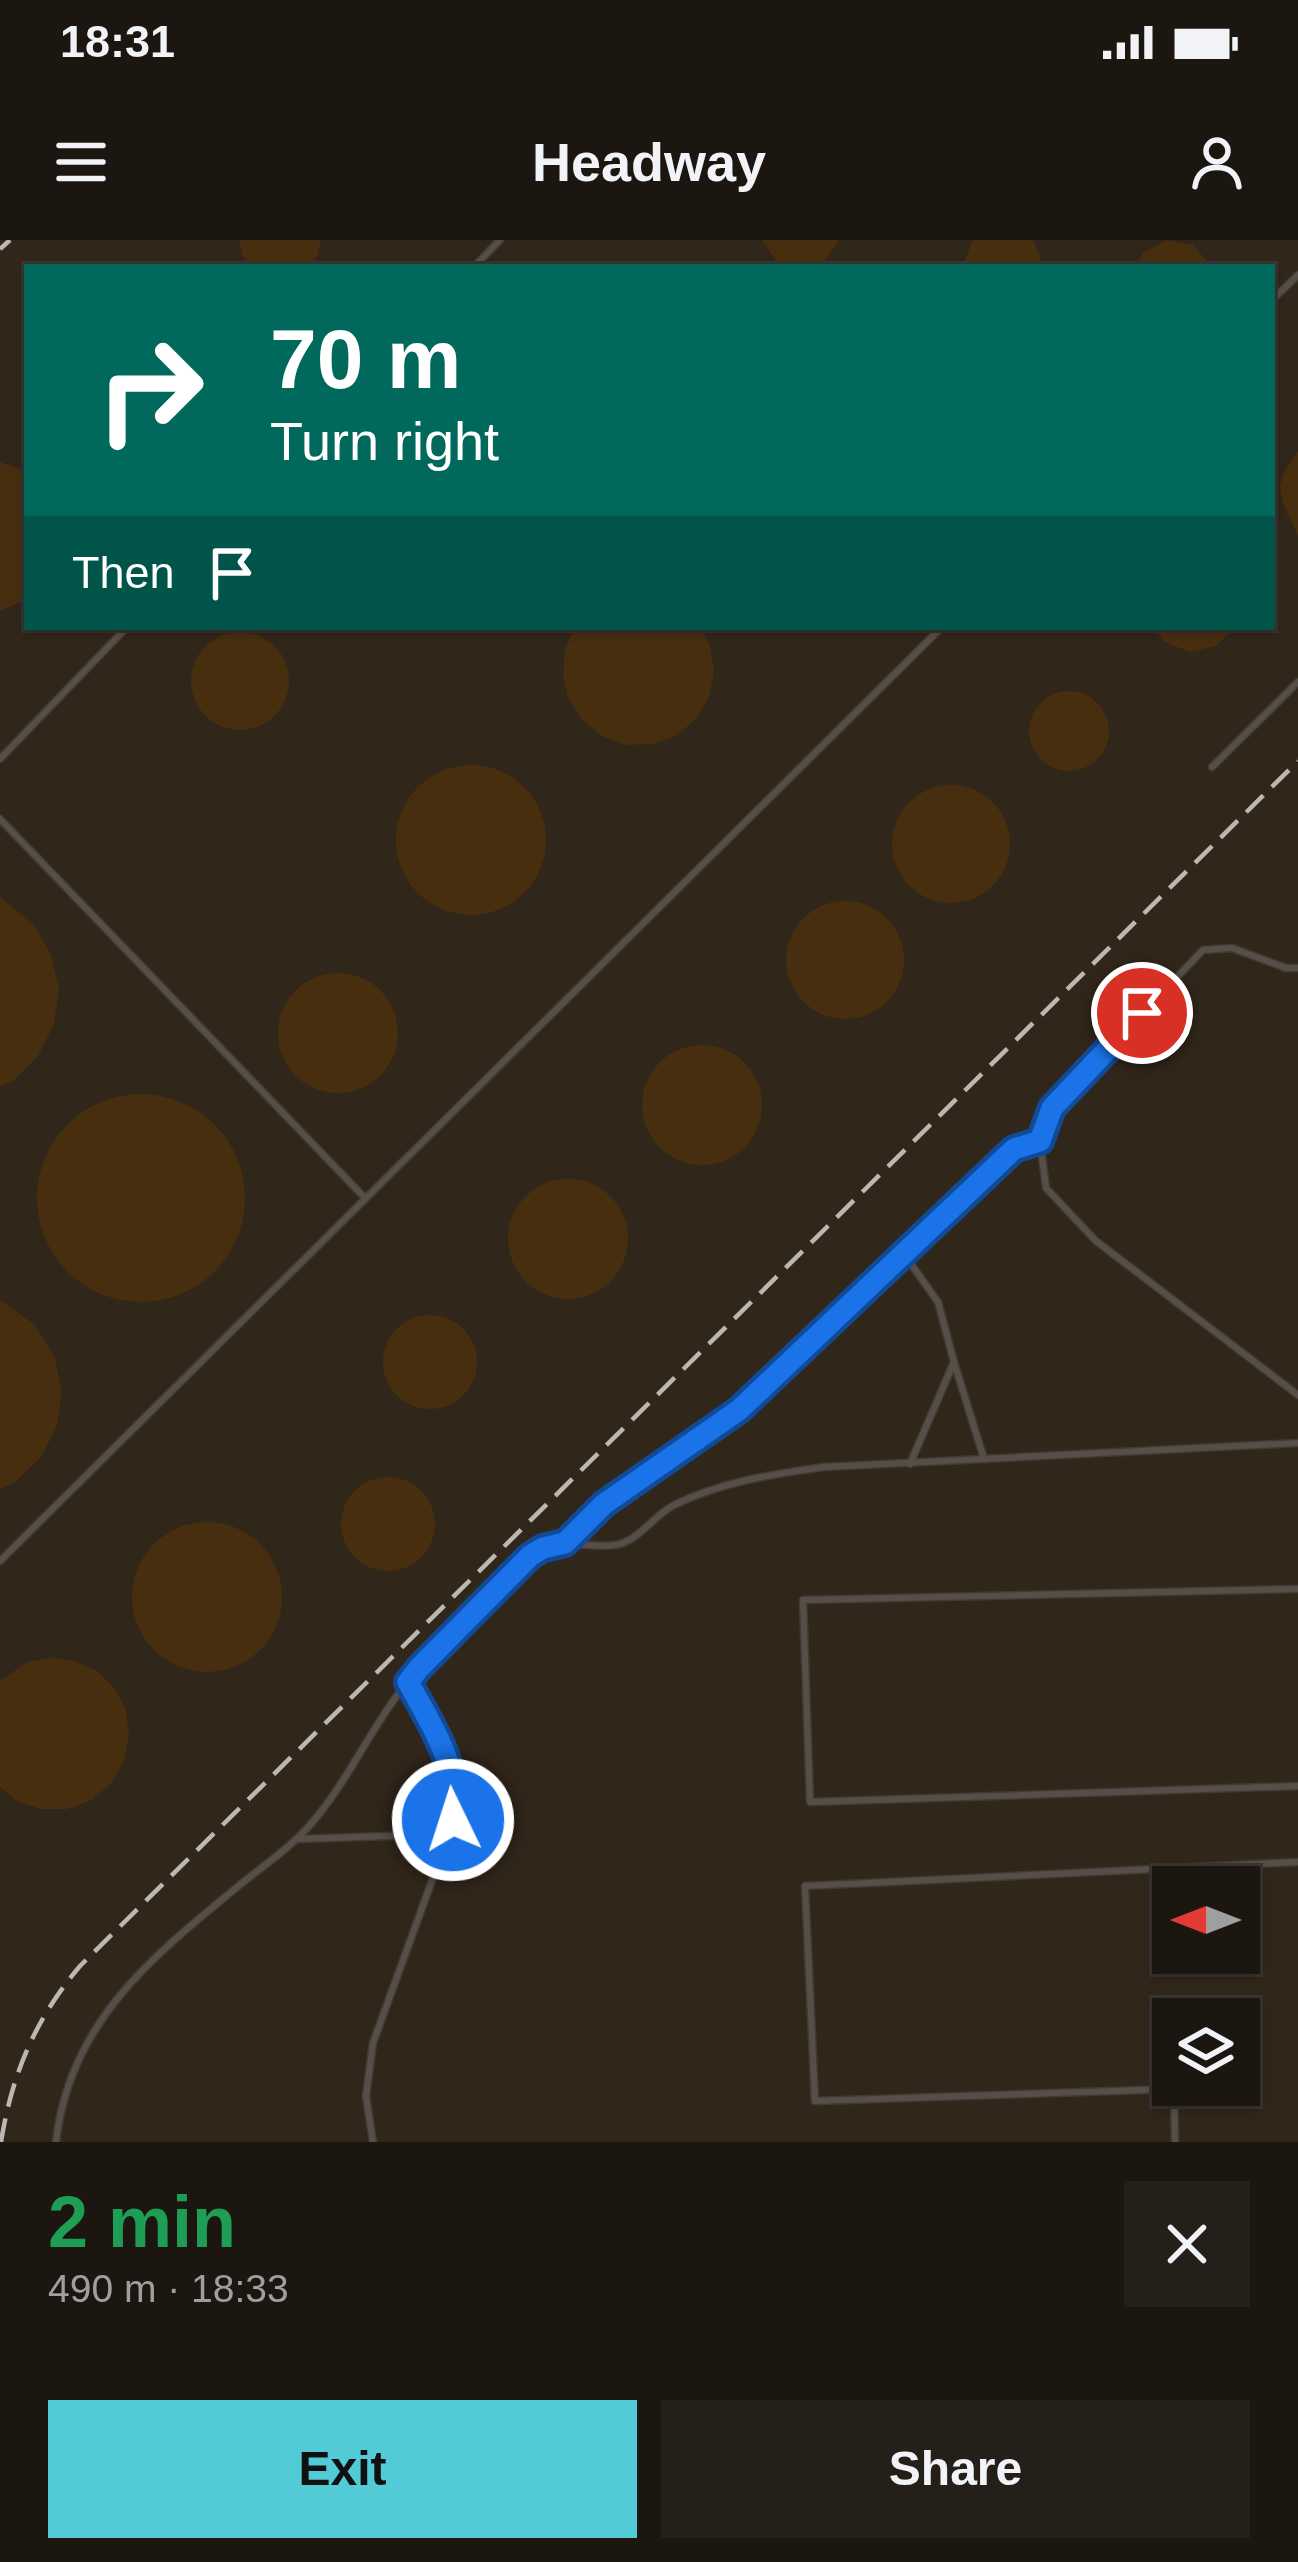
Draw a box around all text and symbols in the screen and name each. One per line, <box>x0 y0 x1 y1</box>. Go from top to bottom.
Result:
text: 18:31 <box>60 16 175 67</box>
icon: menu <box>48 129 114 195</box>
icon: person <box>1184 129 1250 195</box>
text: Headway <box>532 132 766 192</box>
icon: right <box>72 312 228 468</box>
text: 70 m <box>270 312 461 406</box>
text: Turn right <box>270 411 499 471</box>
icon: arrive <box>199 540 265 606</box>
text: Then <box>72 547 175 598</box>
pin <box>1091 962 1193 1064</box>
icon: arrive <box>1109 980 1175 1046</box>
position arrow <box>390 1757 516 1883</box>
north arrow <box>1152 1866 1260 1974</box>
map controls <box>1152 1866 1260 2106</box>
button: layers <box>1152 1998 1260 2106</box>
button: close <box>1124 2181 1250 2307</box>
text: 2 min <box>48 2182 236 2262</box>
text: 490 m · 18:33 <box>48 2267 289 2310</box>
button: Exit <box>48 2400 637 2538</box>
button: Share <box>661 2400 1250 2538</box>

